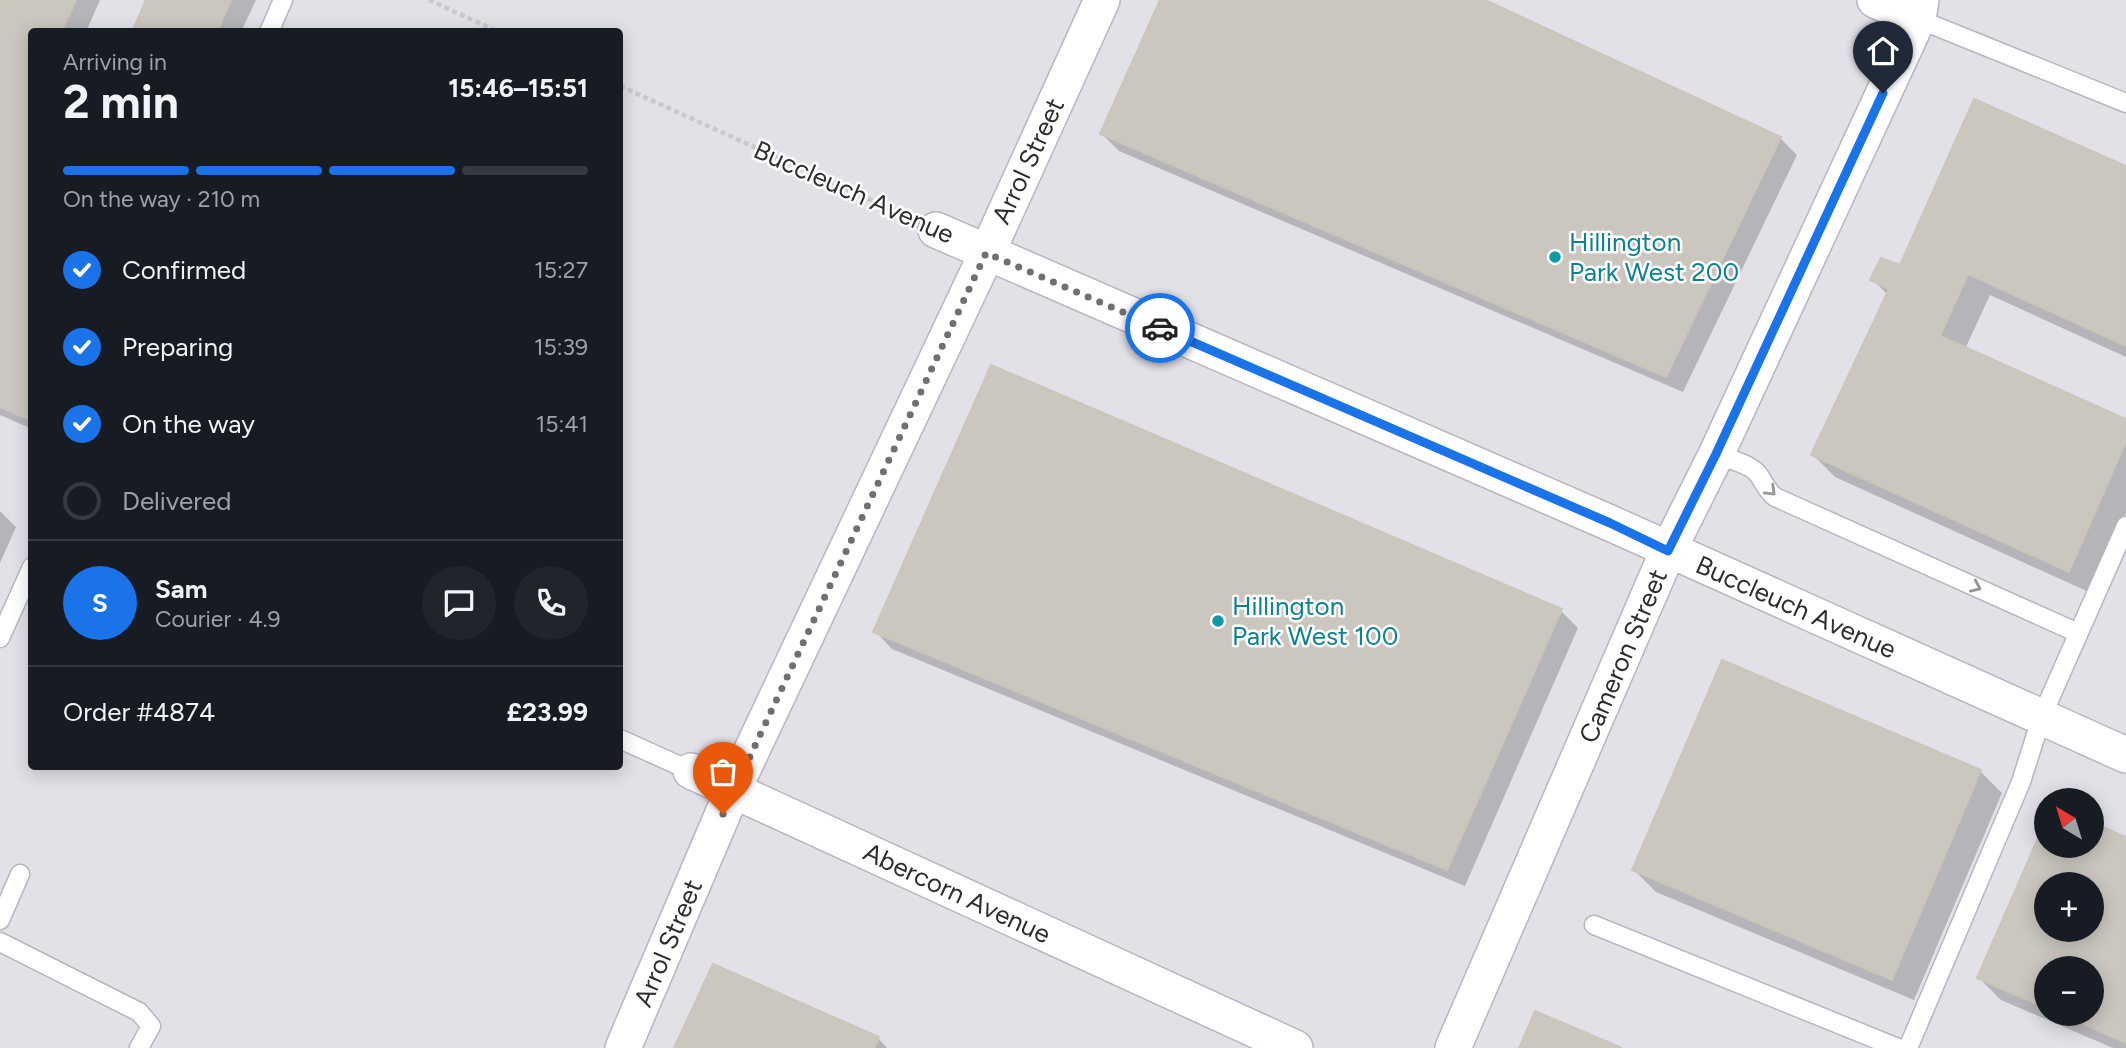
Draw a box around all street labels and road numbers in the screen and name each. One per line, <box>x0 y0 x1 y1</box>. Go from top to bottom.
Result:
street label: Arrol Street <box>985 93 1071 229</box>
street label: Buccleuch Avenue <box>749 133 959 251</box>
street label: Buccleuch Avenue <box>1691 548 1901 666</box>
street label: Cameron Street <box>1572 564 1674 748</box>
street label: Abercorn Avenue <box>858 836 1056 950</box>
street label: Arrol Street <box>627 874 709 1011</box>

